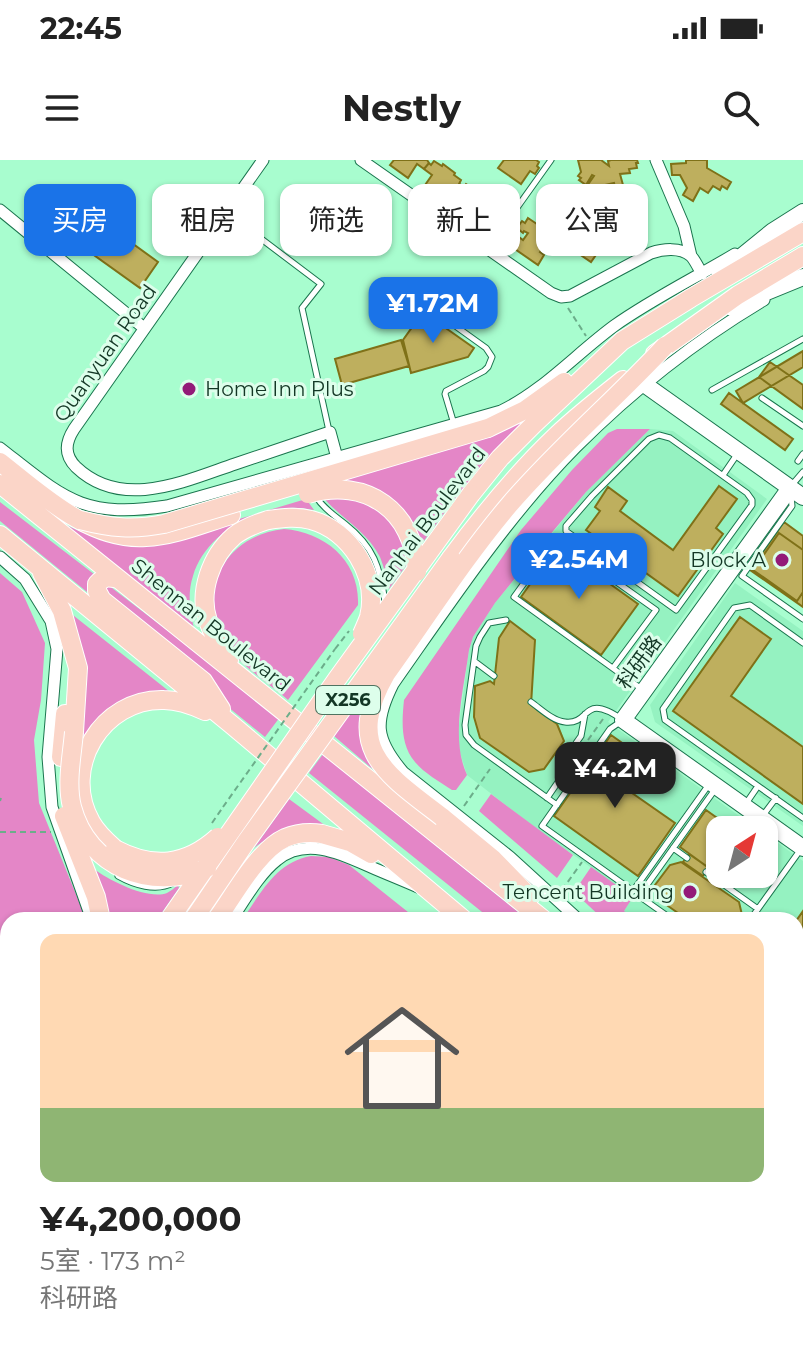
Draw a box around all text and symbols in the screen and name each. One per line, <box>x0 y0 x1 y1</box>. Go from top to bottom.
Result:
text: 22:45 <box>40 10 122 47</box>
icon: menu <box>40 86 84 130</box>
text: Nestly <box>342 86 461 130</box>
icon: search <box>719 86 763 130</box>
chip: 买房 <box>24 184 136 256</box>
chip: 租房 <box>152 184 264 256</box>
chip: 筛选 <box>280 184 392 256</box>
chip: 新上 <box>408 184 520 256</box>
chip: 公寓 <box>536 184 648 256</box>
pin: ¥1.72M <box>368 277 498 345</box>
street label: Quanyuan Road <box>49 280 161 426</box>
text: ¥1.72M <box>387 287 479 319</box>
place label: Home Inn Plus <box>205 377 354 401</box>
marker: Home Inn Plus <box>180 380 198 398</box>
street label: Nanhai Boulevard <box>363 442 491 600</box>
pin: ¥2.54M <box>514 533 644 601</box>
text: ¥2.54M <box>529 543 629 575</box>
place label: Block A <box>690 548 767 572</box>
marker: Block A <box>773 551 791 569</box>
street label: Shennan Boulevard <box>127 554 295 696</box>
street label: 科研路 <box>612 631 666 693</box>
road number: X256 <box>316 686 380 714</box>
pin: ¥4.2M <box>559 742 671 810</box>
text: ¥4.2M <box>573 752 657 784</box>
north arrow <box>706 816 778 888</box>
map controls <box>706 816 778 888</box>
place label: Tencent Building <box>503 880 674 904</box>
marker: Tencent Building <box>681 883 699 901</box>
icon: home <box>330 986 474 1130</box>
text: ¥4,200,000 <box>40 1198 242 1240</box>
text: 5室 · 173 m² <box>40 1245 186 1277</box>
text: 科研路 <box>40 1282 118 1314</box>

